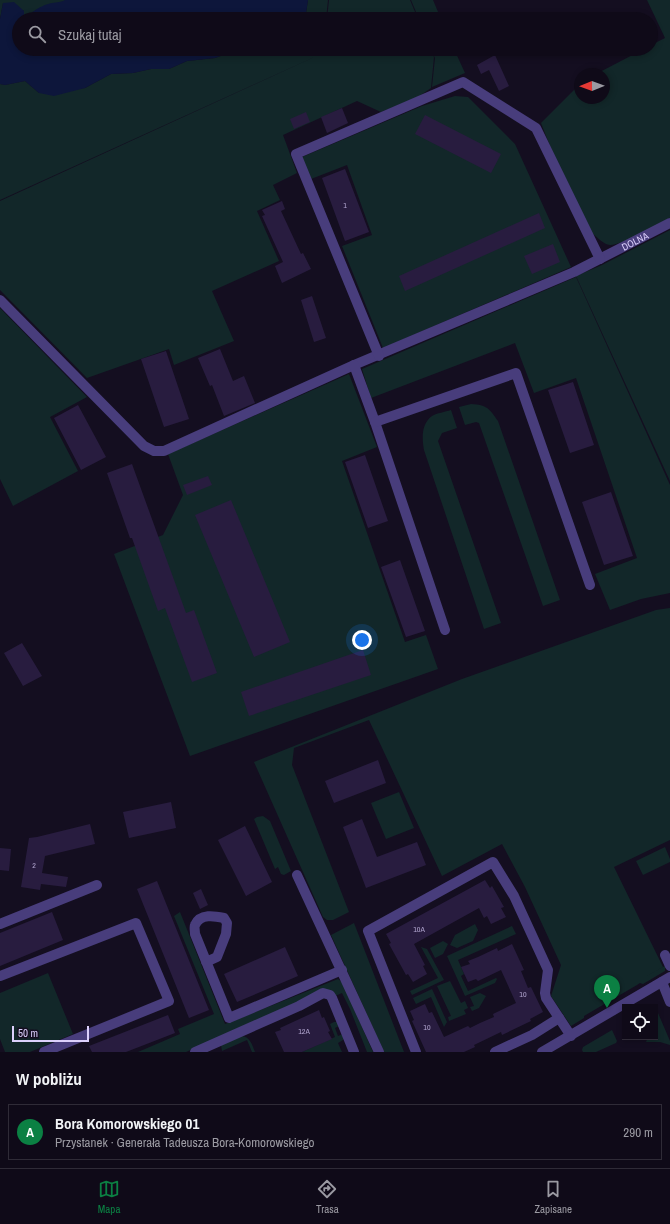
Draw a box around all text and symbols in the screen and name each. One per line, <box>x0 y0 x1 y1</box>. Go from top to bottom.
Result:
search box <box>12 12 658 56</box>
icon: search <box>26 23 48 45</box>
text: Szukaj tutaj <box>58 24 122 45</box>
north arrow <box>574 68 610 104</box>
house number: 1 <box>343 200 347 210</box>
street label: DOLNA <box>619 228 651 253</box>
your location <box>352 630 372 650</box>
house number: 2 <box>32 860 36 870</box>
house number: 10A <box>413 924 425 934</box>
pin: A <box>594 975 620 1008</box>
house number: 10 <box>519 989 527 999</box>
map controls <box>622 1004 658 1040</box>
button: locate <box>622 1004 658 1040</box>
house number: 10 <box>423 1022 431 1032</box>
scale bar <box>12 1024 89 1043</box>
text: 50 m <box>18 1026 38 1040</box>
house number: 12A <box>298 1026 310 1036</box>
text: W pobliżu <box>16 1067 82 1090</box>
text: Bora Komorowskiego 01 <box>55 1113 199 1134</box>
text: A <box>26 1124 34 1141</box>
text: 290 m <box>623 1124 653 1141</box>
text: Przystanek · Generała Tadeusza Bora-Komorowskiego <box>55 1134 315 1151</box>
tab: Mapa <box>98 1178 120 1216</box>
tab: Trasa <box>316 1178 339 1216</box>
tab: Zapisane <box>535 1178 572 1216</box>

